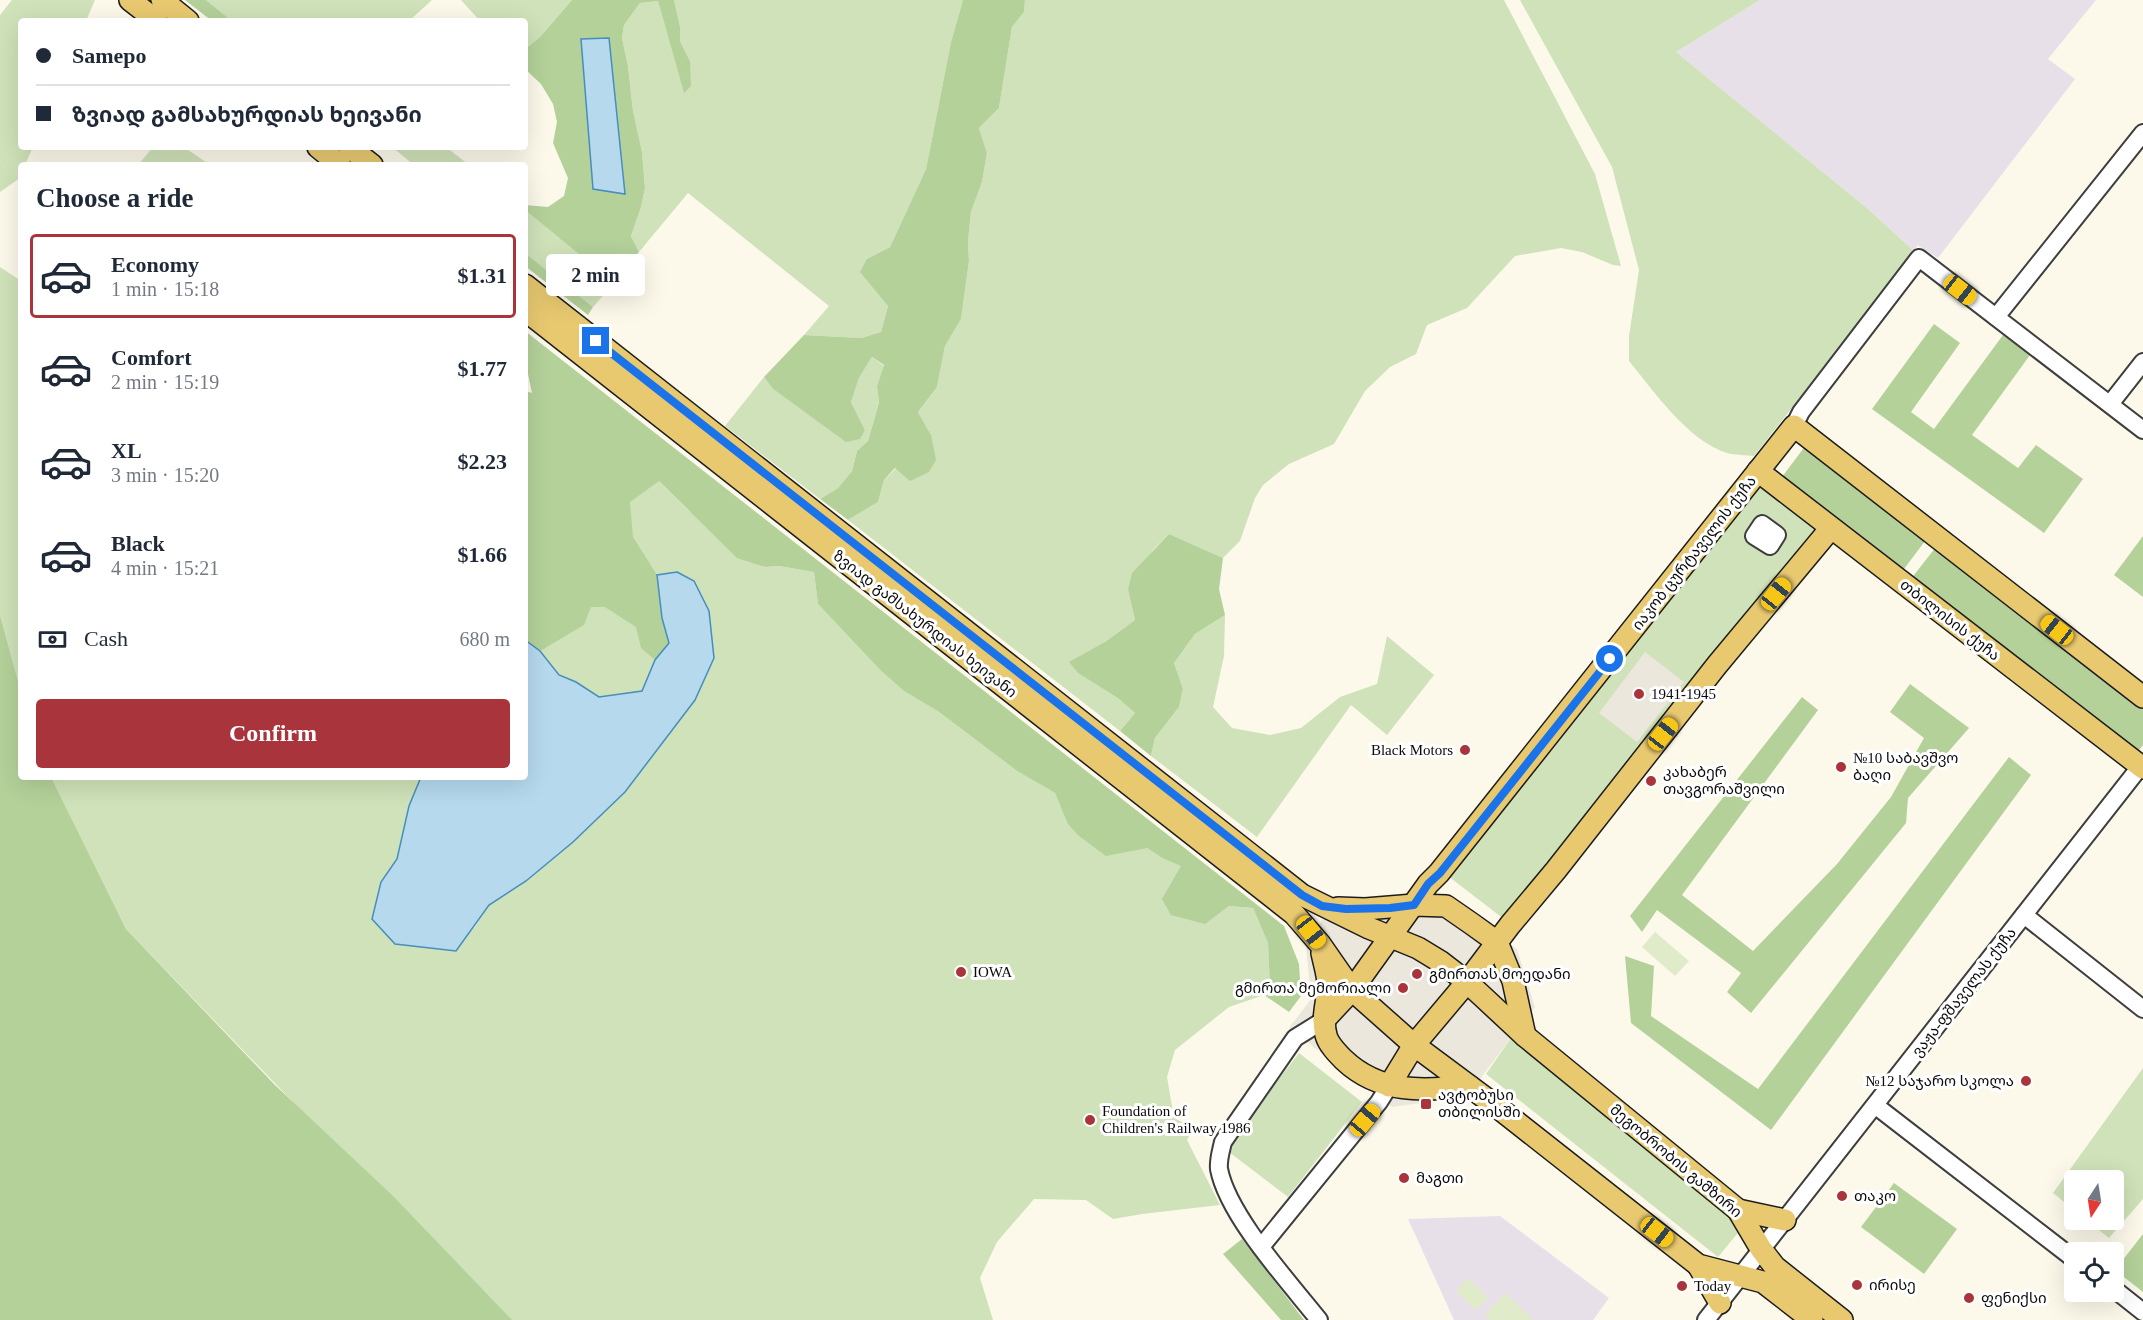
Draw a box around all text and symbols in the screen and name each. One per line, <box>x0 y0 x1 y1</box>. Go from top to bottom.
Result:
text: Samepo <box>72 43 147 68</box>
text: ზვიად გამსახურდიას ხეივანი <box>72 102 422 127</box>
text: Choose a ride <box>36 183 194 213</box>
icon: car <box>39 249 93 303</box>
text: Economy <box>111 252 199 277</box>
callout: 2 min <box>546 254 646 296</box>
text: $1.31 <box>458 263 507 288</box>
text: 2 min <box>571 264 620 286</box>
car <box>1940 272 1980 308</box>
text: 1 min · 15:18 <box>111 278 219 300</box>
route end <box>582 327 609 354</box>
icon: car <box>39 342 93 396</box>
text: Comfort <box>111 345 192 370</box>
text: $1.77 <box>458 356 507 381</box>
text: 2 min · 15:19 <box>111 371 219 393</box>
icon: car <box>39 435 93 489</box>
text: XL <box>111 438 142 463</box>
text: $2.23 <box>458 449 507 474</box>
text: 3 min · 15:20 <box>111 464 219 486</box>
street label: იაკობ ცურტაველის ქუჩა <box>1629 473 1760 634</box>
icon: car <box>39 528 93 582</box>
text: Black <box>111 531 165 556</box>
text: $1.66 <box>458 542 507 567</box>
street label: ზვიად გამსახურდიას ხეივანი <box>830 547 1020 701</box>
text: 4 min · 15:21 <box>111 557 219 579</box>
car <box>1758 574 1794 614</box>
street label: თბილისის ქუჩა <box>1897 576 2003 664</box>
car <box>2037 612 2077 648</box>
icon: cash <box>36 623 69 656</box>
text: Cash <box>84 626 128 651</box>
text: 680 m <box>459 628 510 650</box>
route start <box>1596 645 1623 672</box>
place label: 1941-1945 <box>1651 686 1716 702</box>
marker: 1941-1945 <box>1632 687 1646 701</box>
button: Confirm <box>36 699 510 768</box>
car <box>1645 714 1681 754</box>
place label: Black Motors <box>1371 742 1453 758</box>
marker: Black Motors <box>1458 743 1472 757</box>
place label: №10 საბავშვო ბაღი <box>1853 750 1958 784</box>
marker: №10 საბავშვო ბაღი <box>1834 760 1848 774</box>
place label: კახაბერ თავგორაშვილი <box>1663 764 1785 798</box>
marker: კახაბერ თავგორაშვილი <box>1644 774 1658 788</box>
car <box>1293 912 1329 952</box>
street label: ვაჟა-ფშაველას ქუჩა <box>1909 924 2020 1060</box>
place label: IOWA <box>973 964 1012 980</box>
marker: IOWA <box>954 965 968 979</box>
place label: გმირთას მოედანი <box>1429 966 1571 983</box>
marker: გმირთას მოედანი <box>1410 967 1424 981</box>
place label: გმირთა მემორიალი <box>1235 980 1391 997</box>
marker: გმირთა მემორიალი <box>1396 981 1410 995</box>
place label: №12 საჯარო სკოლა <box>1865 1073 2014 1090</box>
marker: №12 საჯარო სკოლა <box>2019 1074 2033 1088</box>
place label: ავტობუსი თბილისში <box>1438 1087 1521 1121</box>
marker: ავტობუსი თბილისში <box>1419 1097 1433 1111</box>
car <box>1347 1100 1383 1140</box>
street label: მეგობრობის გამზირი <box>1606 1101 1745 1221</box>
place label: Foundation of Children's Railway 1986 <box>1102 1103 1251 1136</box>
marker: Foundation of Children's Railway 1986 <box>1083 1113 1097 1127</box>
place label: მაგთი <box>1416 1170 1463 1187</box>
north arrow <box>2064 1170 2124 1230</box>
map controls <box>2064 1170 2124 1302</box>
marker: მაგთი <box>1397 1171 1411 1185</box>
place label: თაკო <box>1854 1188 1896 1205</box>
marker: თაკო <box>1835 1189 1849 1203</box>
car <box>1637 1214 1677 1250</box>
button: locate <box>2064 1242 2124 1302</box>
place label: ირისე <box>1869 1277 1916 1294</box>
place label: Today <box>1694 1278 1732 1294</box>
marker: ირისე <box>1850 1278 1864 1292</box>
marker: Today <box>1675 1279 1689 1293</box>
place label: ფენიქსი <box>1981 1290 2047 1307</box>
marker: ფენიქსი <box>1962 1291 1976 1305</box>

